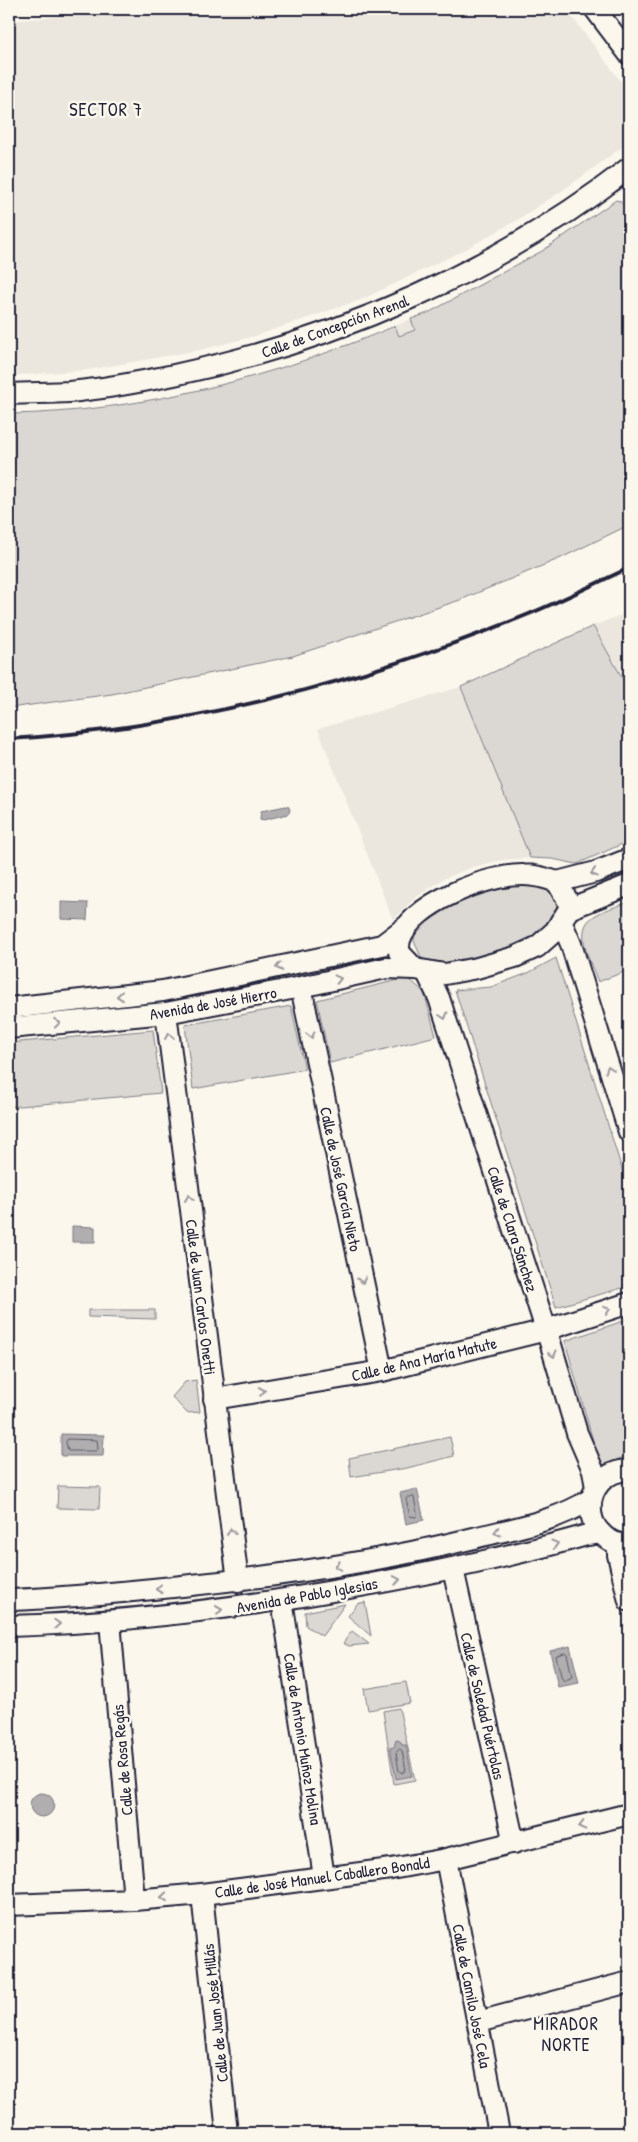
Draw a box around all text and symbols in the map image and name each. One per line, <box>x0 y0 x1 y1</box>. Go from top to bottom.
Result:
district label: SECTOR 7 <box>69 97 143 122</box>
street label: Calle de Concepción Arenal <box>258 289 412 363</box>
one-way arrow <box>590 867 599 877</box>
one-way arrow <box>275 961 284 972</box>
one-way arrow <box>334 974 343 985</box>
street label: Avenida de José Hierro <box>148 981 279 1025</box>
one-way arrow <box>115 990 123 1001</box>
one-way arrow <box>438 1011 448 1020</box>
one-way arrow <box>54 1018 62 1029</box>
one-way arrow <box>305 1031 316 1040</box>
one-way arrow <box>164 1032 175 1040</box>
one-way arrow <box>605 1065 615 1073</box>
street label: Calle de José García Nieto <box>315 1105 367 1254</box>
street label: Calle de Clara Sánchez <box>482 1163 544 1295</box>
one-way arrow <box>184 1193 195 1201</box>
street label: Calle de Juan Carlos Onetti <box>181 1218 221 1376</box>
one-way arrow <box>356 1275 367 1284</box>
one-way arrow <box>603 1306 611 1316</box>
street label: Calle de Ana María Matute <box>349 1331 499 1386</box>
one-way arrow <box>548 1349 558 1357</box>
one-way arrow <box>258 1387 267 1397</box>
one-way arrow <box>492 1526 501 1537</box>
one-way arrow <box>226 1528 237 1536</box>
one-way arrow <box>551 1539 559 1549</box>
one-way arrow <box>333 1560 342 1570</box>
street label: Avenida de Pablo Iglesias <box>235 1572 379 1618</box>
one-way arrow <box>392 1575 401 1585</box>
one-way arrow <box>155 1583 163 1594</box>
one-way arrow <box>215 1605 224 1615</box>
one-way arrow <box>54 1618 62 1629</box>
street label: Calle de Soledad Puértolas <box>455 1630 511 1782</box>
street label: Calle de Antonio Muñoz Molina <box>279 1652 327 1826</box>
street label: Calle de Rosa Regás <box>106 1704 138 1816</box>
one-way arrow <box>578 1820 586 1831</box>
street label: Calle de José Manuel Caballero Bonald <box>213 1851 431 1903</box>
one-way arrow <box>159 1891 167 1902</box>
street label: Calle de Camilo José Cela <box>447 1922 497 2070</box>
street label: Calle de Juan José Millás <box>197 1943 233 2083</box>
district label: MIRADOR NORTE <box>533 2011 599 2057</box>

